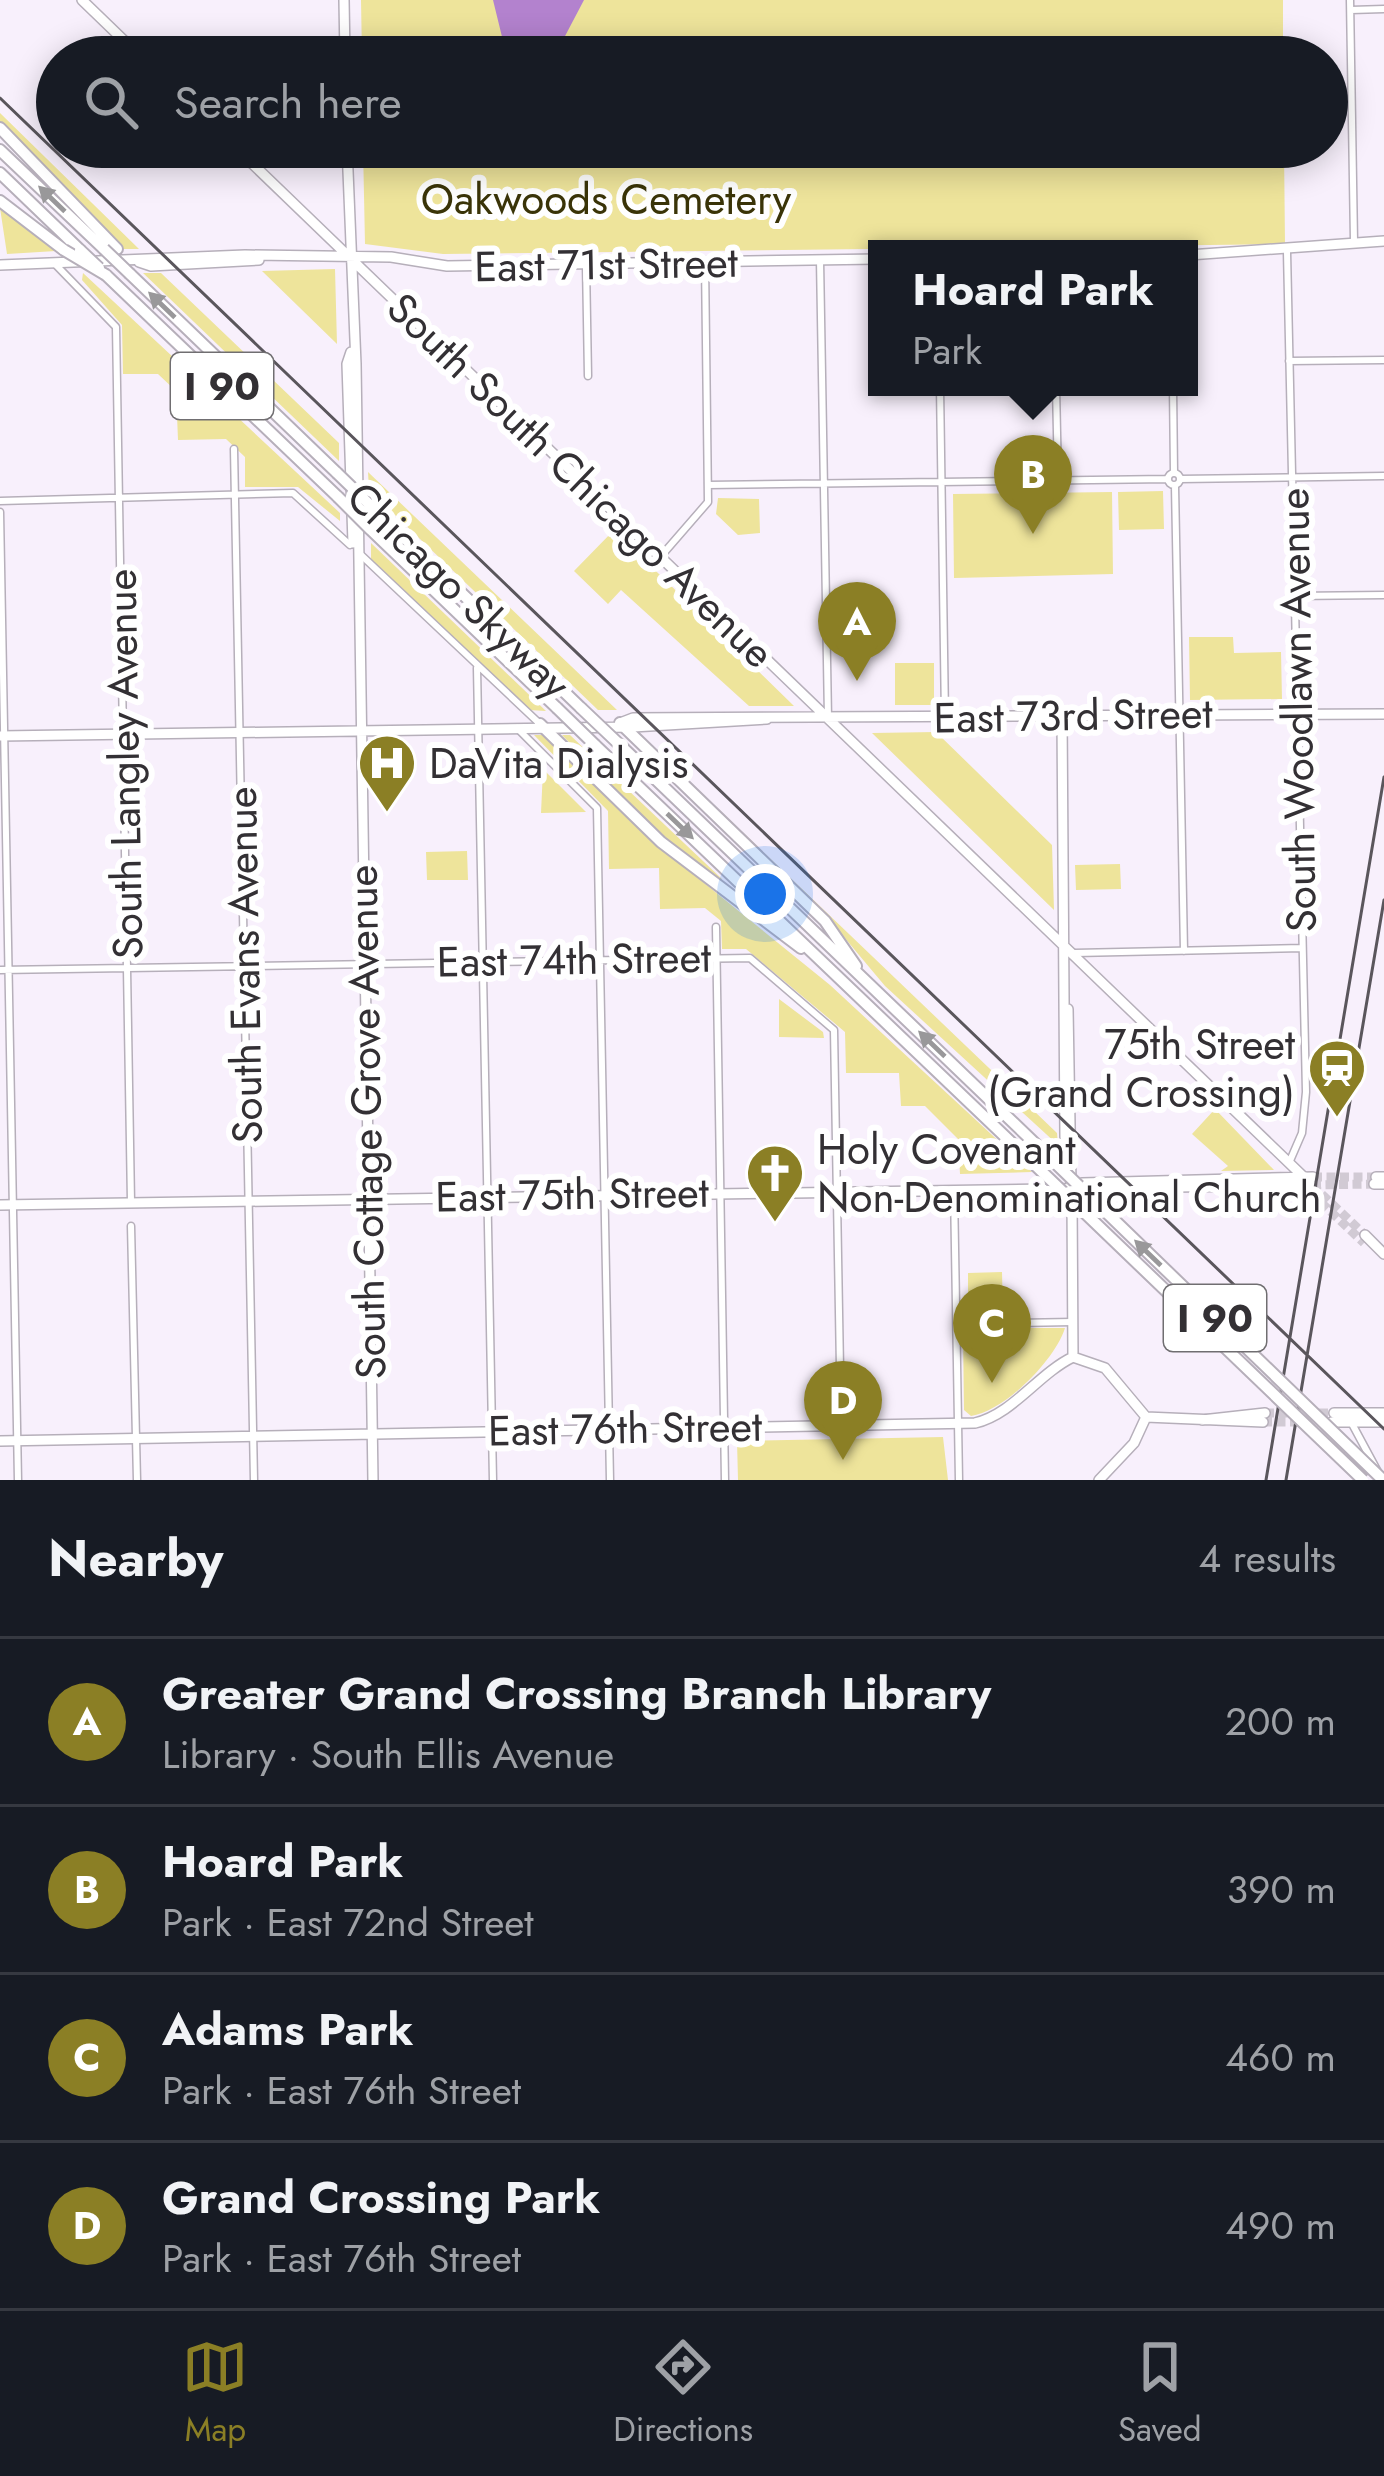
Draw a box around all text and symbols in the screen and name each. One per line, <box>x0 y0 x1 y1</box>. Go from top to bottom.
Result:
search box <box>36 36 1348 168</box>
icon: search <box>78 69 144 135</box>
text: Search here <box>174 70 402 135</box>
park label: Oakwoods Cemetery <box>421 169 792 230</box>
one-way arrow <box>38 186 67 214</box>
street label: East 71st Street <box>474 232 738 297</box>
popup <box>868 240 1198 396</box>
text: Hoard Park <box>912 257 1154 322</box>
street label: South South Chicago Avenue <box>373 279 788 682</box>
one-way arrow <box>148 292 177 320</box>
text: Park <box>912 322 982 379</box>
road number: I 90 <box>171 353 273 419</box>
pin: B <box>994 435 1072 534</box>
street label: Chicago Skyway <box>333 468 585 714</box>
street label: South Woodlawn Avenue <box>1263 487 1332 933</box>
street label: South Langley Avenue <box>91 568 158 960</box>
pin: A <box>818 582 896 681</box>
street label: East 73rd Street <box>933 683 1213 748</box>
hospital icon: DaVita Dialysis <box>356 732 418 814</box>
place label: DaVita Dialysis <box>429 733 689 794</box>
street label: South Evans Avenue <box>211 786 278 1144</box>
one-way arrow <box>665 811 694 839</box>
street label: South Cottage Grove Avenue <box>332 864 401 1380</box>
your location <box>735 864 795 924</box>
street label: East 74th Street <box>436 927 712 992</box>
place label: 75th Street (Grand Crossing) <box>987 1014 1295 1123</box>
one-way arrow <box>918 1031 947 1059</box>
station icon: 75th Street (Grand Crossing) <box>1306 1037 1368 1119</box>
place label: Holy Covenant Non-Denominational Church <box>817 1119 1322 1228</box>
church icon: Holy Covenant Non-Denominational Church <box>744 1142 806 1224</box>
street label: East 75th Street <box>435 1162 709 1227</box>
one-way arrow <box>1134 1239 1163 1267</box>
pin: C <box>953 1284 1031 1383</box>
road number: I 90 <box>1164 1285 1266 1351</box>
pin: D <box>804 1361 882 1460</box>
street label: East 76th Street <box>487 1396 763 1461</box>
text: Nearby <box>48 1521 223 1595</box>
text: 4 results <box>1198 1530 1336 1587</box>
text: Greater Grand Crossing Branch Library <box>162 1661 991 1726</box>
text: A <box>73 1693 101 1750</box>
text: 200 m <box>1225 1693 1336 1750</box>
text: Library · South Ellis Avenue <box>162 1726 614 1783</box>
text: Hoard Park <box>162 1829 403 1894</box>
text: B <box>74 1861 100 1918</box>
text: 390 m <box>1227 1861 1336 1918</box>
text: Park · East 72nd Street <box>162 1894 534 1951</box>
text: Adams Park <box>162 1997 413 2062</box>
text: C <box>73 2029 101 2086</box>
text: 460 m <box>1225 2029 1336 2086</box>
text: Park · East 76th Street <box>162 2062 521 2119</box>
text: Grand Crossing Park <box>162 2165 600 2230</box>
text: D <box>73 2197 101 2254</box>
text: 490 m <box>1225 2197 1336 2254</box>
text: Park · East 76th Street <box>162 2230 521 2287</box>
tab: Map <box>182 2334 248 2453</box>
tab: Directions <box>613 2334 753 2453</box>
tab: Saved <box>1118 2334 1202 2453</box>

